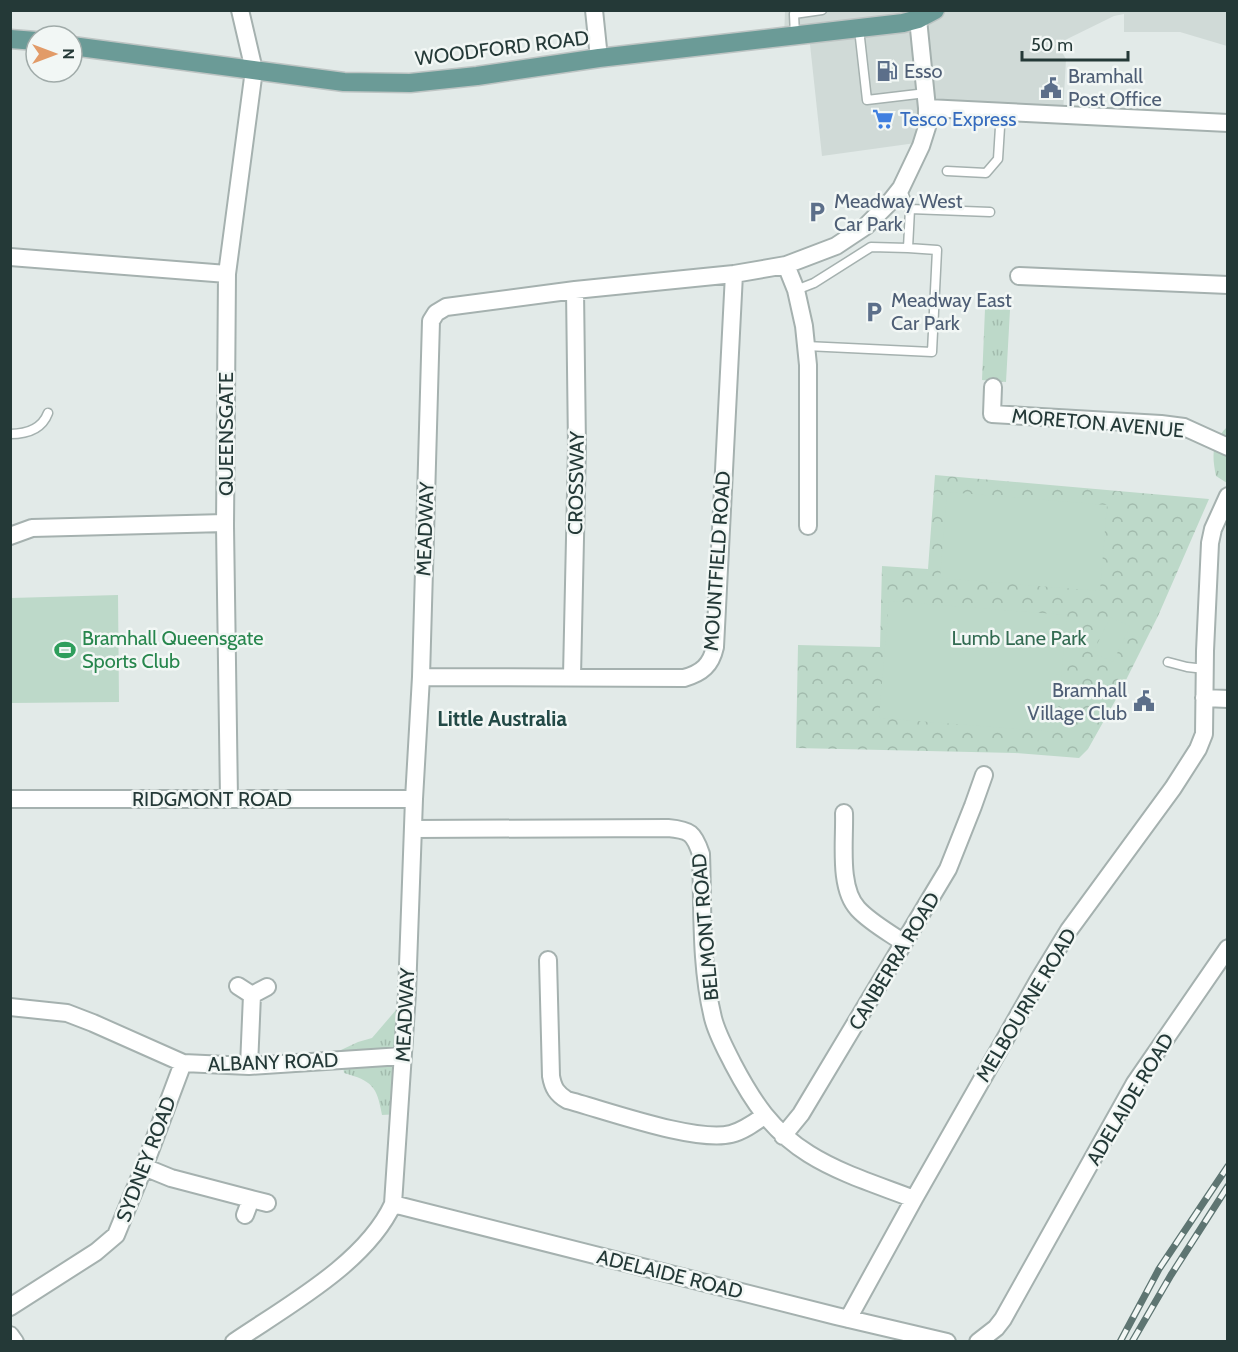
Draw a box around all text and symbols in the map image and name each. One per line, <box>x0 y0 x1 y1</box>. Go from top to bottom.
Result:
north arrow <box>24 24 84 84</box>
scale bar <box>1022 24 1128 62</box>
street label: WOODFORD ROAD <box>414 25 590 71</box>
text: 50 m <box>1031 34 1073 56</box>
text: N <box>59 48 78 60</box>
fuel station icon: Esso <box>875 59 899 83</box>
place label: Esso <box>904 59 943 83</box>
place label: Bramhall Post Office <box>1068 64 1162 111</box>
public building icon: Bramhall Post Office <box>1039 76 1063 100</box>
supermarket icon: Tesco Express <box>871 107 895 131</box>
place label: Tesco Express <box>900 107 1017 131</box>
place label: Meadway West Car Park <box>834 189 963 236</box>
parking icon: Meadway West Car Park <box>805 200 829 224</box>
place label: Meadway East Car Park <box>891 288 1012 335</box>
parking icon: Meadway East Car Park <box>862 300 886 324</box>
street label: QUEENSGATE <box>214 372 238 496</box>
street label: MORETON AVENUE <box>1011 404 1185 442</box>
street label: CROSSWAY <box>563 430 589 535</box>
street label: MOUNTFIELD ROAD <box>699 470 735 652</box>
street label: MEADWAY <box>411 481 439 577</box>
place label: Bramhall Queensgate Sports Club <box>82 626 264 673</box>
park label: Lumb Lane Park <box>951 626 1087 650</box>
sports icon: Bramhall Queensgate Sports Club <box>53 638 77 662</box>
place label: Bramhall Village Club <box>1027 678 1127 725</box>
public building icon: Bramhall Village Club <box>1132 689 1156 713</box>
district label: Little Australia <box>437 706 567 731</box>
street label: RIDGMONT ROAD <box>132 787 292 811</box>
street label: BELMONT ROAD <box>687 852 723 1002</box>
street label: CANBERRA ROAD <box>843 888 945 1034</box>
street label: MELBOURNE ROAD <box>971 924 1081 1086</box>
street label: MEADWAY <box>391 967 419 1063</box>
street label: ADELAIDE ROAD <box>1081 1029 1179 1169</box>
street label: ALBANY ROAD <box>207 1048 339 1076</box>
street label: SYDNEY ROAD <box>111 1093 181 1225</box>
street label: ADELAIDE ROAD <box>595 1244 745 1304</box>

